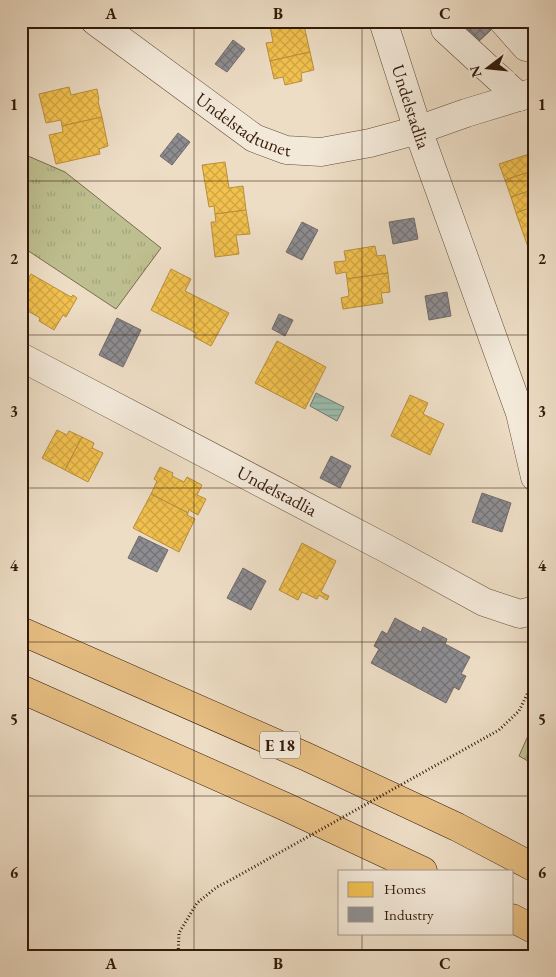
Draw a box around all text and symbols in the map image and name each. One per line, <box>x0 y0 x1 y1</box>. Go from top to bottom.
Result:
text: A <box>104 3 117 24</box>
text: B <box>273 3 283 24</box>
text: C <box>439 3 451 24</box>
north arrow <box>464 42 514 92</box>
street label: Undelstadlia <box>387 62 436 152</box>
text: N <box>465 63 486 80</box>
street label: Undelstadtunet <box>191 87 292 161</box>
text: 1 <box>10 94 18 115</box>
text: 1 <box>538 94 546 115</box>
text: 2 <box>10 248 19 269</box>
text: 2 <box>538 248 547 269</box>
text: 3 <box>10 401 18 422</box>
text: 3 <box>538 401 546 422</box>
street label: Undelstadlia <box>233 460 322 522</box>
text: 4 <box>10 555 19 576</box>
text: 4 <box>538 555 547 576</box>
text: 5 <box>10 709 18 730</box>
text: 5 <box>538 709 546 730</box>
road number: E 18 <box>260 732 300 758</box>
text: 6 <box>10 862 19 883</box>
text: 6 <box>538 862 547 883</box>
legend <box>338 870 514 934</box>
text: Homes <box>384 879 426 898</box>
text: Industry <box>384 905 434 924</box>
text: A <box>104 953 117 974</box>
text: B <box>273 953 283 974</box>
text: C <box>439 953 451 974</box>

